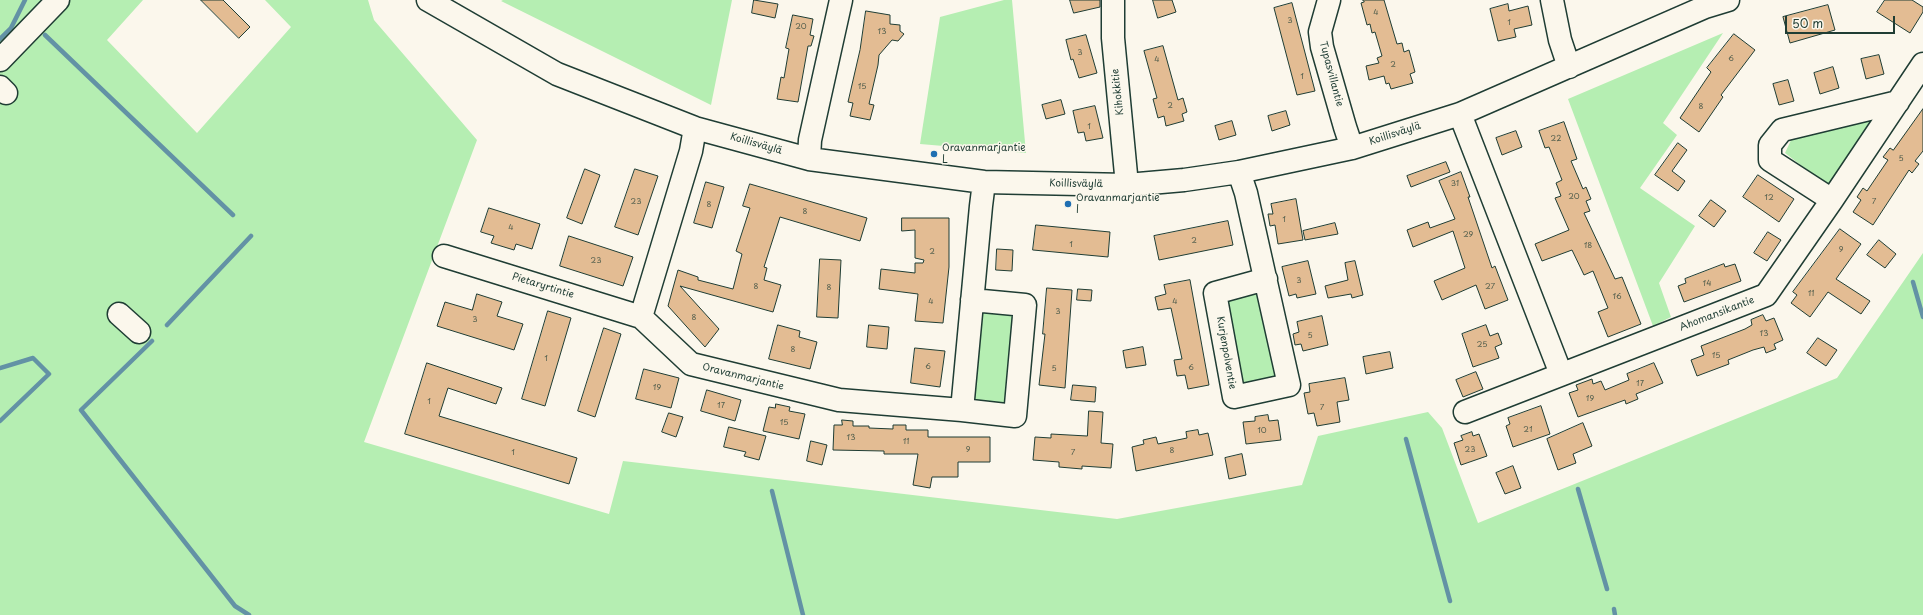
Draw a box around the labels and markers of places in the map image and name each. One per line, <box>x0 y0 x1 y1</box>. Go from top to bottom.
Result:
place label: Oravanmarjantie L <box>942 142 1026 166</box>
marker: Oravanmarjantie L <box>929 149 939 159</box>
place label: Oravanmarjantie I <box>1076 192 1160 216</box>
marker: Oravanmarjantie I <box>1063 199 1073 209</box>

